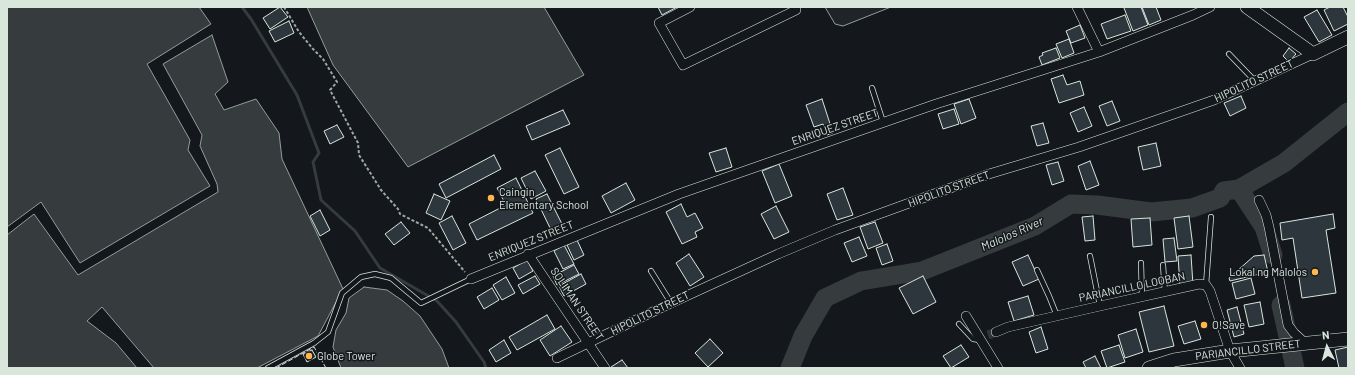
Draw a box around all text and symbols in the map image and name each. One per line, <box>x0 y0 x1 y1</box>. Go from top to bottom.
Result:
street label: HIPOLITO STREET <box>1212 57 1296 105</box>
street label: ENRIQUEZ STREET <box>790 106 880 148</box>
street label: HIPOLITO STREET <box>906 168 992 210</box>
place label: Caingin Elementary School <box>499 185 589 211</box>
marker: Caingin Elementary School <box>486 193 496 203</box>
water label: Malolos River <box>979 214 1045 254</box>
street label: ENRIQUEZ STREET <box>486 218 576 264</box>
street label: SOLIMAN STREET <box>548 265 606 343</box>
place label: Lokal ng Malolos <box>1229 265 1307 279</box>
marker: Lokal ng Malolos <box>1310 267 1320 277</box>
street label: PARIANCILLO LOOBAN <box>1078 269 1186 305</box>
street label: HIPOLITO STREET <box>608 288 692 338</box>
place label: O!Save <box>1212 318 1245 332</box>
marker: O!Save <box>1199 320 1209 330</box>
north arrow <box>1307 327 1347 367</box>
text: N <box>1321 328 1330 341</box>
street label: PARIANCILLO STREET <box>1194 337 1302 363</box>
place label: Globe Tower <box>317 349 375 363</box>
marker: Globe Tower <box>304 351 314 361</box>

